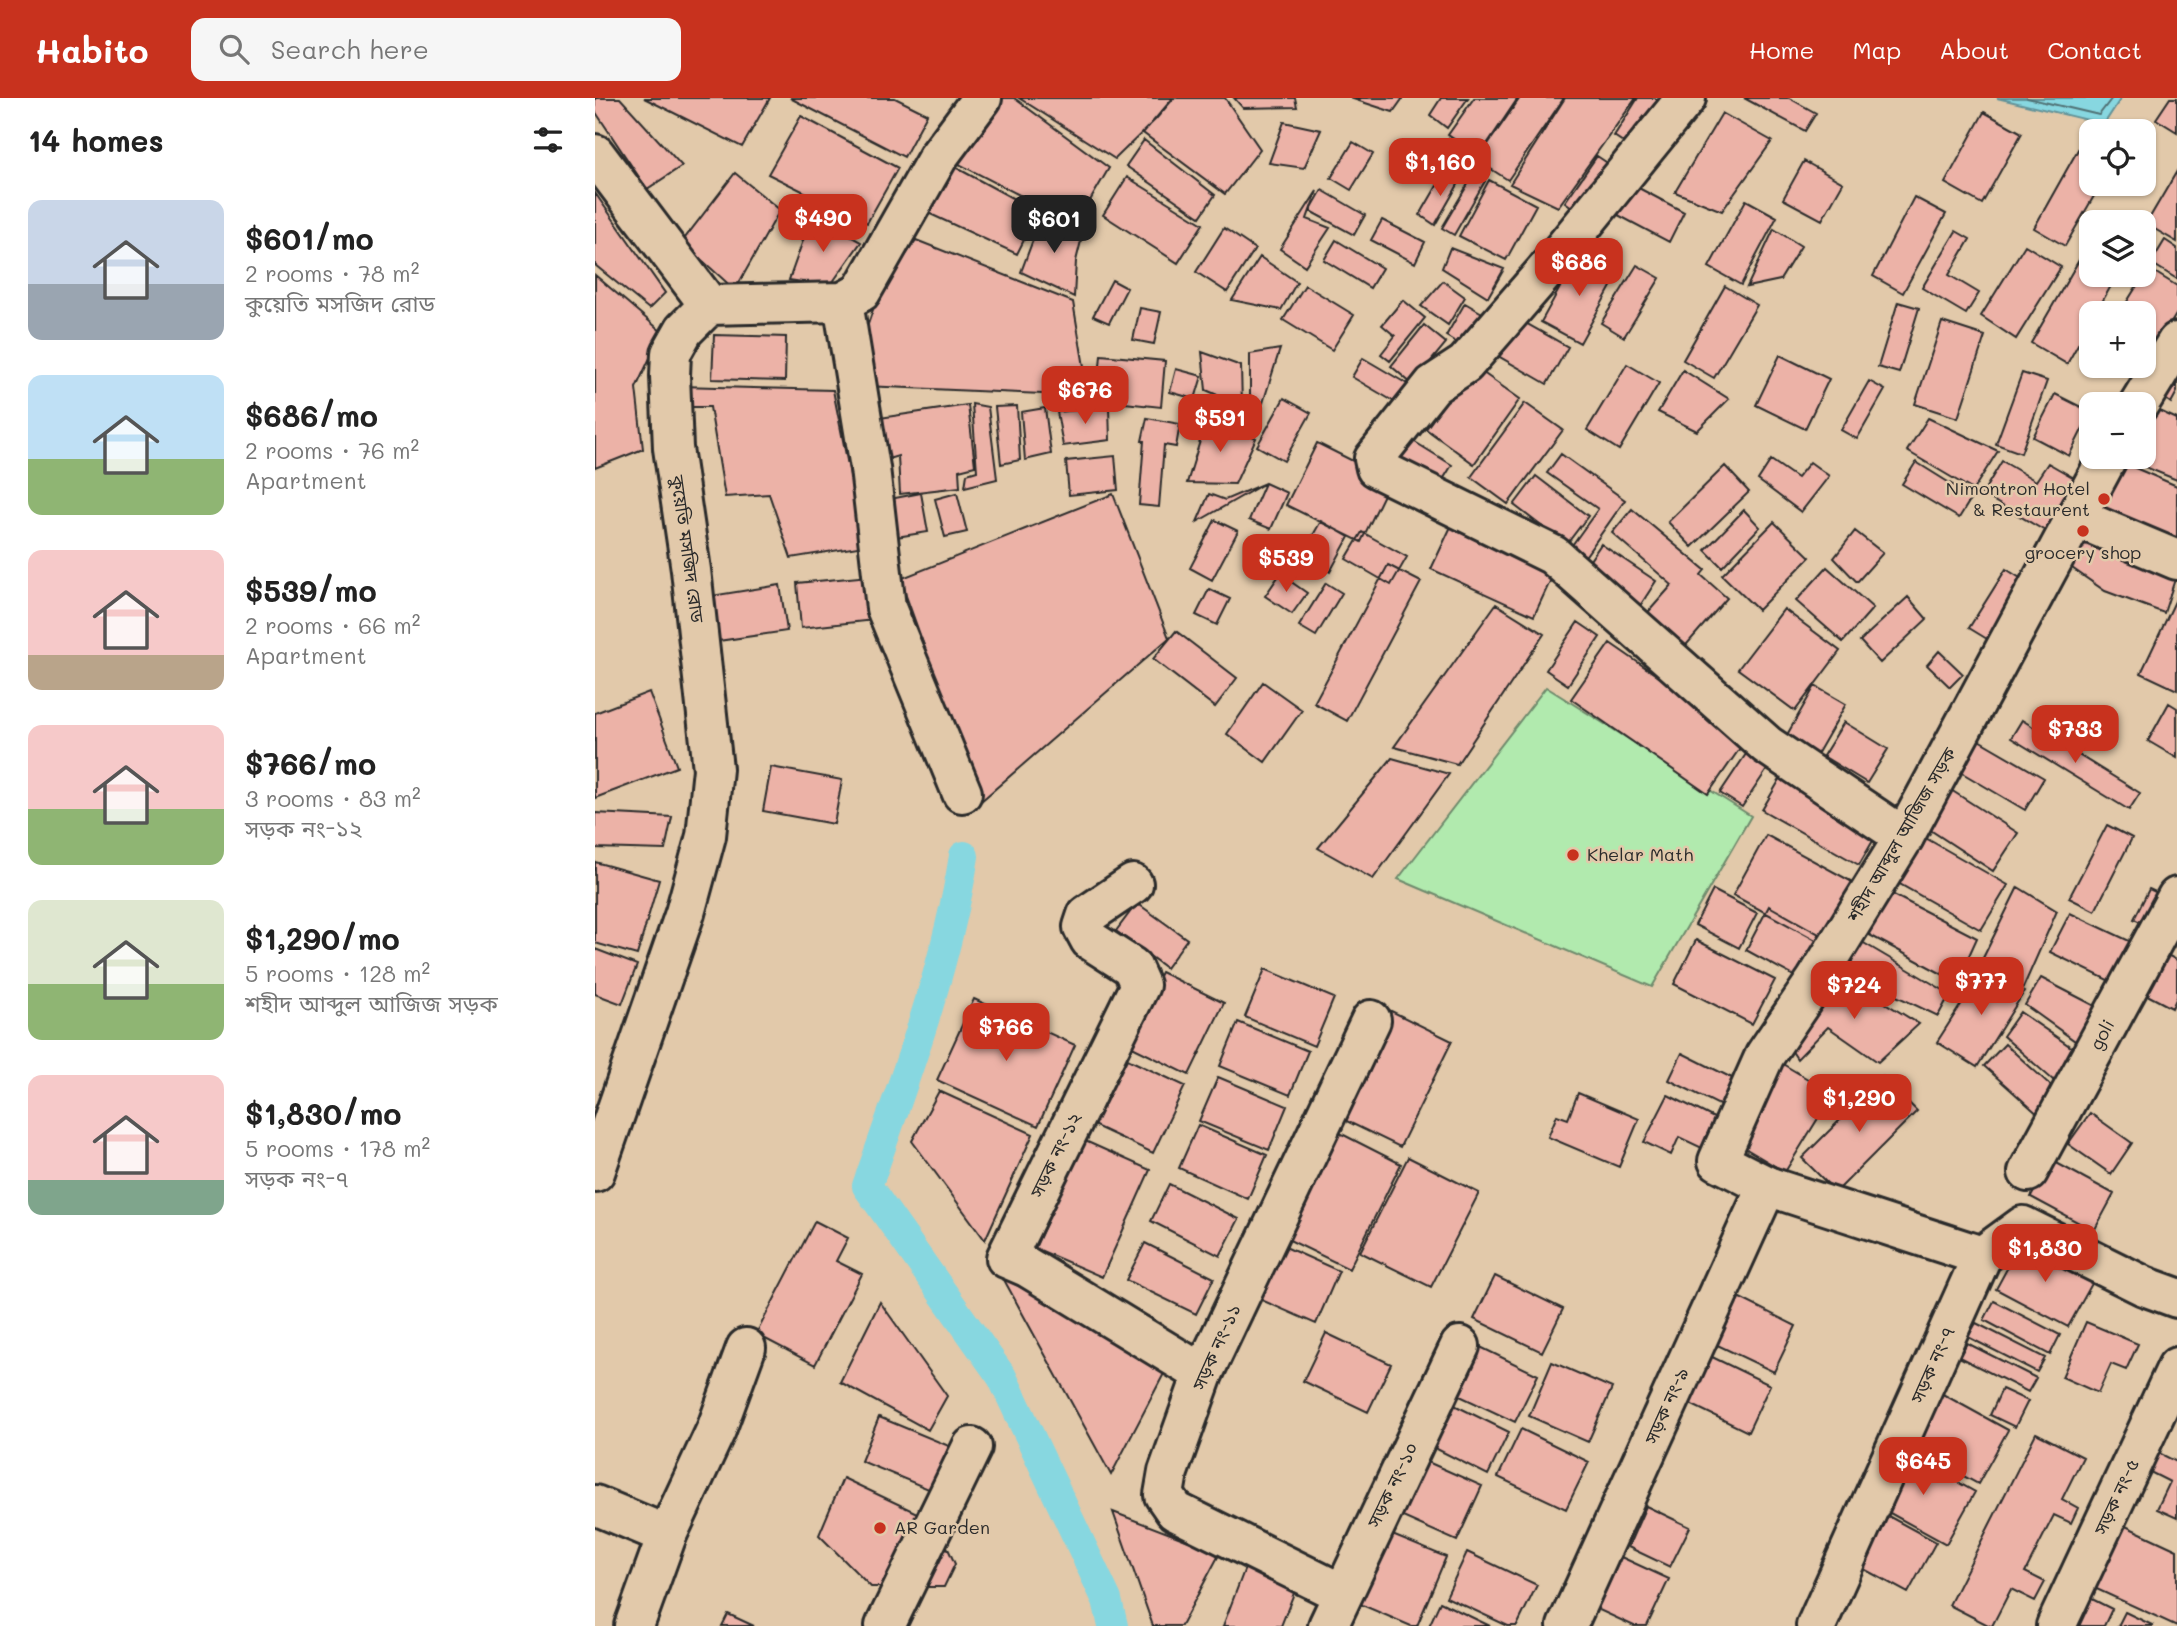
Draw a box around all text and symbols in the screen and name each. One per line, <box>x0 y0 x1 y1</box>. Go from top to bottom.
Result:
search box <box>191 18 681 81</box>
text: Habito <box>35 28 149 71</box>
icon: search <box>215 30 253 68</box>
text: Search here <box>271 32 429 66</box>
text: Home <box>1749 34 1814 65</box>
text: Map <box>1852 34 1901 65</box>
text: About <box>1939 34 2009 65</box>
text: Contact <box>2047 34 2142 65</box>
map controls <box>2079 119 2156 469</box>
button: locate <box>2079 119 2156 196</box>
text: 14 homes <box>28 120 164 160</box>
icon: filters <box>529 121 567 159</box>
pin: $1,160 <box>1383 139 1497 198</box>
text: $1,160 <box>1405 146 1475 176</box>
pin: $490 <box>782 194 864 254</box>
pin: $601 <box>1013 195 1095 255</box>
text: $490 <box>794 202 852 232</box>
text: $601 <box>1027 203 1081 233</box>
button: layers <box>2079 210 2156 287</box>
text: $601/mo <box>245 218 374 258</box>
icon: home <box>84 228 168 312</box>
pin: $686 <box>1538 238 1620 298</box>
text: $686 <box>1551 246 1607 276</box>
text: 2 rooms · 78 m² <box>245 258 419 288</box>
text: কুয়েতি মসজিদ রোড <box>245 288 435 318</box>
button: + <box>2079 301 2156 378</box>
pin: $676 <box>1044 366 1126 426</box>
text: $676 <box>1058 374 1112 404</box>
button: − <box>2079 392 2156 469</box>
pin: $591 <box>1179 394 1261 454</box>
text: $686/mo <box>245 395 378 435</box>
text: $591 <box>1194 402 1246 432</box>
icon: home <box>84 403 168 487</box>
text: 2 rooms · 76 m² <box>245 435 419 465</box>
text: Apartment <box>245 465 367 495</box>
street label: কুয়েতি মসজিদ রোড <box>666 473 710 624</box>
place label: Nimontron Hotel & Restaurent <box>1946 476 2090 521</box>
marker: Nimontron Hotel & Restaurent <box>2096 491 2112 507</box>
marker: grocery shop <box>2075 523 2091 539</box>
pin: $539 <box>1245 534 1327 594</box>
place label: grocery shop <box>2025 540 2141 564</box>
text: $539 <box>1258 542 1314 572</box>
text: $539/mo <box>245 570 377 610</box>
icon: home <box>84 578 168 662</box>
text: 2 rooms · 66 m² <box>245 610 420 640</box>
text: Apartment <box>245 640 367 670</box>
pin: $733 <box>2034 706 2116 765</box>
text: $733 <box>2048 713 2102 743</box>
street label: শহীদ আব্দুল আজিজ সড়ক <box>1841 742 1961 927</box>
text: $766/mo <box>245 743 376 783</box>
icon: home <box>84 753 168 837</box>
text: 3 rooms · 83 m² <box>245 783 421 813</box>
text: সড়ক নং-১২ <box>245 813 362 843</box>
place label: Khelar Math <box>1587 842 1693 866</box>
marker: Khelar Math <box>1565 847 1581 863</box>
text: $1,290/mo <box>245 918 400 958</box>
icon: home <box>84 928 168 1012</box>
text: 5 rooms · 128 m² <box>245 958 430 988</box>
pin: $777 <box>1940 958 2022 1017</box>
pin: $724 <box>1813 962 1895 1021</box>
text: $777 <box>1955 965 2007 995</box>
text: $724 <box>1827 969 1881 999</box>
text: শহীদ আব্দুল আজিজ সড়ক <box>245 988 498 1018</box>
pin: $766 <box>965 1004 1047 1063</box>
text: $766 <box>979 1011 1033 1041</box>
street label: goli <box>2083 1015 2119 1054</box>
pin: $1,290 <box>1802 1074 1916 1134</box>
text: $1,290 <box>1823 1082 1895 1112</box>
text: $1,830/mo <box>245 1093 401 1133</box>
icon: home <box>84 1103 168 1187</box>
street label: সড়ক নং-১২ <box>1024 1108 1086 1202</box>
text: 5 rooms · 178 m² <box>245 1133 430 1163</box>
text: সড়ক নং-৭ <box>245 1163 349 1193</box>
pin: $1,830 <box>1988 1224 2102 1284</box>
text: $1,830 <box>2008 1232 2082 1262</box>
street label: সড়ক নং-১১ <box>1186 1300 1246 1394</box>
street label: সড়ক নং-৭ <box>1904 1323 1960 1408</box>
street label: সড়ক নং-৯ <box>1638 1364 1694 1449</box>
street label: সড়ক নং-১০ <box>1361 1438 1423 1532</box>
pin: $645 <box>1882 1438 1964 1497</box>
text: $645 <box>1895 1445 1951 1475</box>
street label: সড়ক নং-৫ <box>2088 1455 2144 1539</box>
place label: AR Garden <box>894 1515 990 1539</box>
marker: AR Garden <box>872 1520 888 1536</box>

